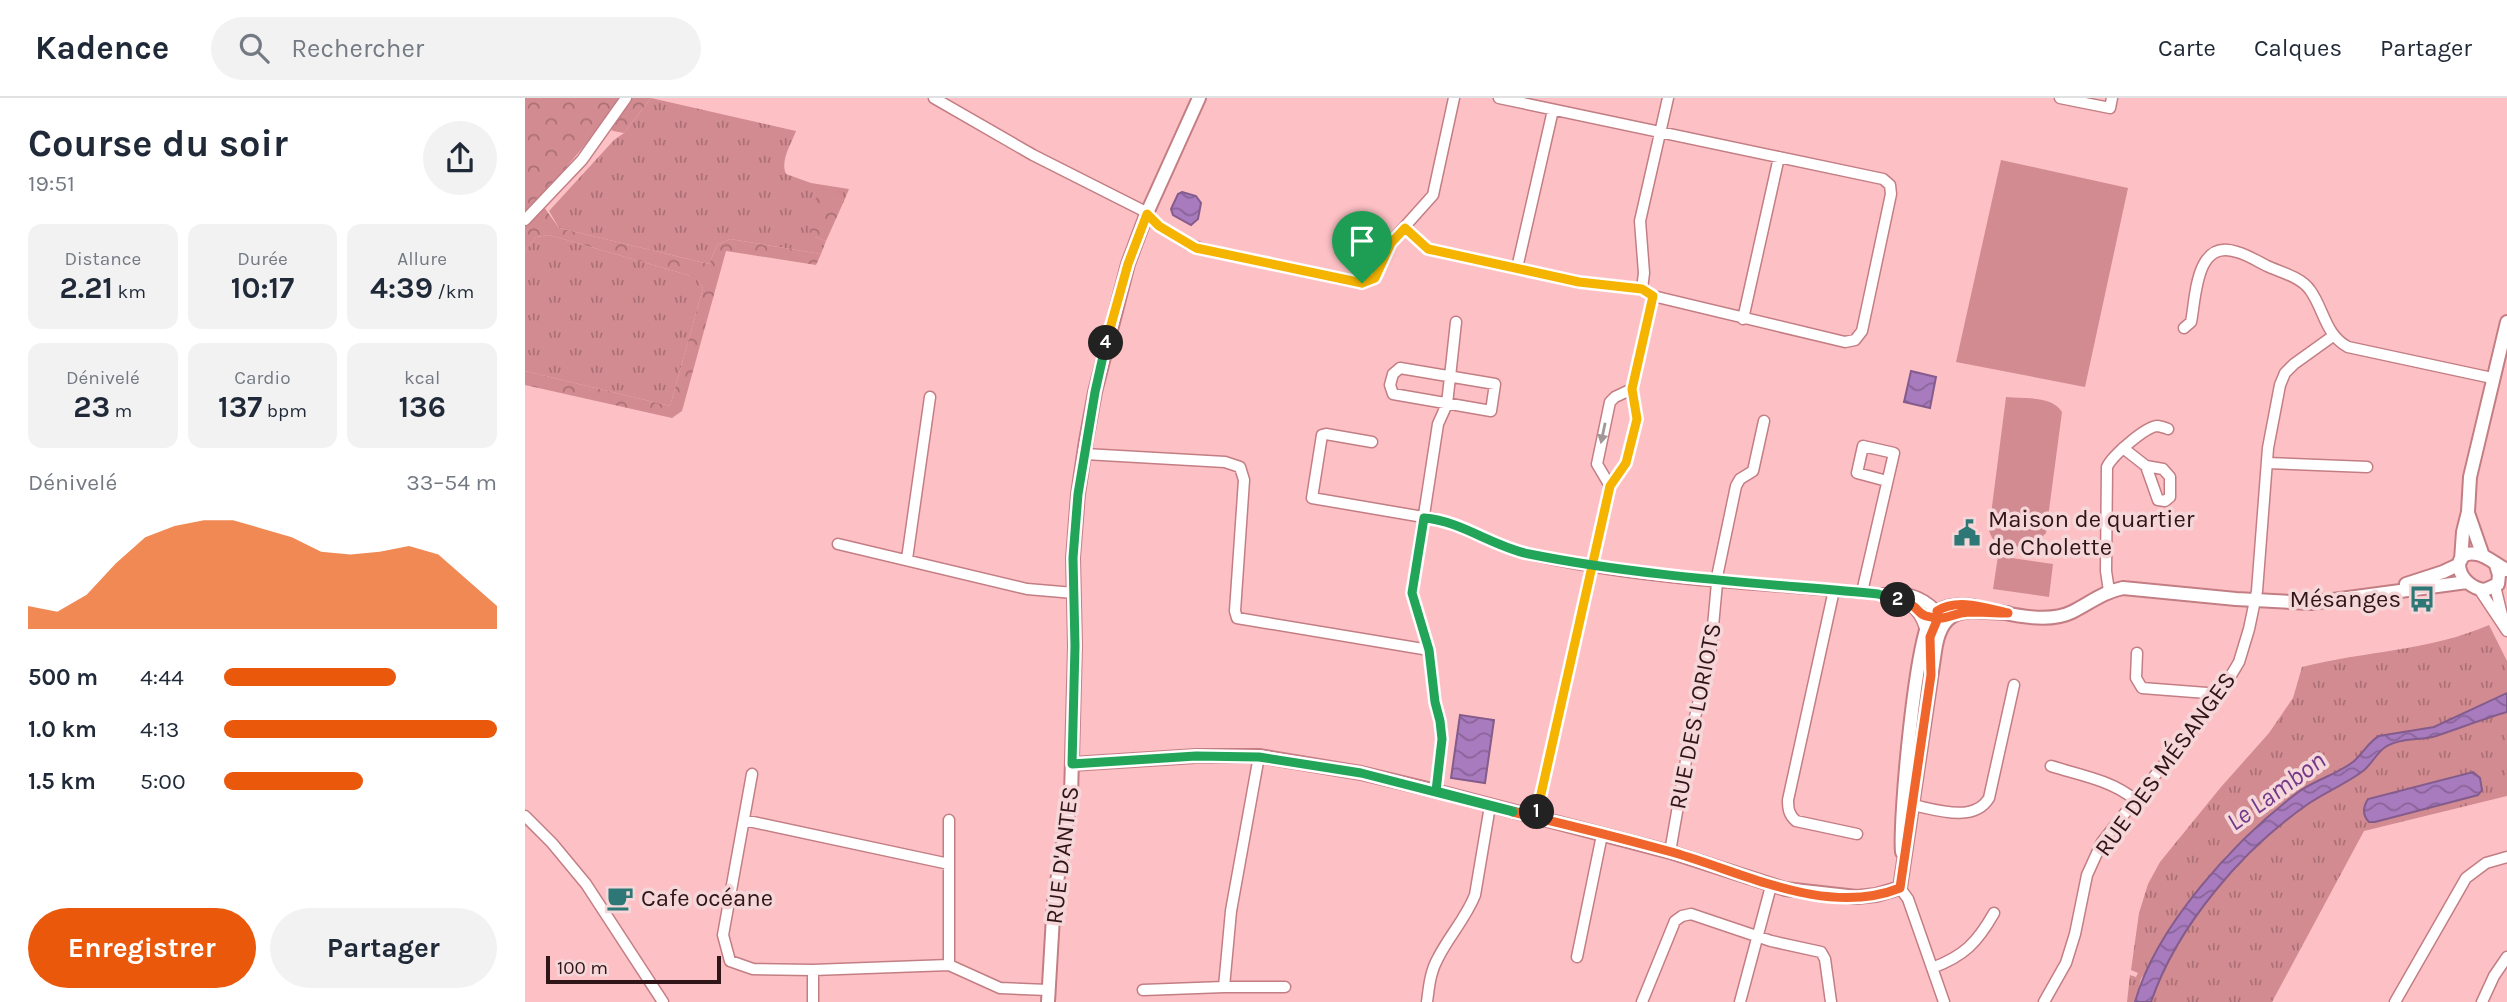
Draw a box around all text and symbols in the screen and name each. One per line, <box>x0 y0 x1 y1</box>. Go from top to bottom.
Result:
search box <box>211 17 701 80</box>
text: Kadence <box>35 29 169 67</box>
icon: search <box>235 29 273 67</box>
text: Rechercher <box>291 33 424 64</box>
text: Carte <box>2158 34 2216 62</box>
text: Calques <box>2254 34 2342 62</box>
text: Partager <box>2380 34 2472 62</box>
text: Course du soir <box>28 121 288 166</box>
button: share <box>423 121 497 195</box>
text: 19:51 <box>28 170 75 197</box>
pin <box>1332 211 1392 283</box>
icon: arrive <box>1343 222 1381 260</box>
text: Distance <box>64 248 141 270</box>
text: Durée <box>237 248 288 270</box>
text: Allure <box>397 248 447 270</box>
text: 2.21 <box>60 270 113 306</box>
text: 10:17 <box>231 270 294 306</box>
text: 4:39 <box>370 270 433 306</box>
text: km <box>113 281 146 303</box>
text: /km <box>433 281 474 303</box>
pin: 4 <box>1089 326 1123 360</box>
text: 4 <box>1100 331 1111 353</box>
text: Dénivelé <box>66 367 140 389</box>
text: Cardio <box>234 367 291 389</box>
text: kcal <box>404 367 440 389</box>
text: 23 <box>73 389 110 425</box>
text: 137 <box>218 389 262 425</box>
text: 136 <box>398 389 446 425</box>
text: m <box>110 400 132 422</box>
text: bpm <box>262 400 307 422</box>
one-way arrow <box>1598 422 1609 444</box>
text: Dénivelé <box>28 469 117 496</box>
text: 33–54 m <box>406 469 497 496</box>
place label: Maison de quartier de Cholette <box>1988 505 2195 561</box>
public building icon: Maison de quartier de Cholette <box>1952 518 1982 548</box>
pin: 2 <box>1881 582 1915 618</box>
bus stop icon: Mésanges <box>2407 584 2437 614</box>
place label: Mésanges <box>2290 585 2401 613</box>
text: 2 <box>1892 588 1903 610</box>
street label: RUE DES LORIOTS <box>1663 620 1727 812</box>
text: 500 m <box>28 664 98 691</box>
text: 4:44 <box>140 664 184 691</box>
street label: RUE DES MÉSANGES <box>2088 666 2241 862</box>
text: 1.0 km <box>28 716 97 743</box>
text: 4:13 <box>140 716 179 743</box>
water label: Le Lambon <box>2220 745 2332 837</box>
text: 1.5 km <box>28 768 96 795</box>
text: 5:00 <box>140 768 186 795</box>
street label: RUE D'ANTES <box>1040 784 1084 926</box>
pin: 1 <box>1520 794 1555 830</box>
text: 1 <box>1533 800 1540 822</box>
cafe icon: Cafe océane <box>605 883 635 913</box>
place label: Cafe océane <box>641 884 773 912</box>
button: Enregistrer <box>28 908 256 988</box>
button: Partager <box>270 908 497 988</box>
scale bar <box>546 953 721 985</box>
text: 100 m <box>557 957 608 979</box>

